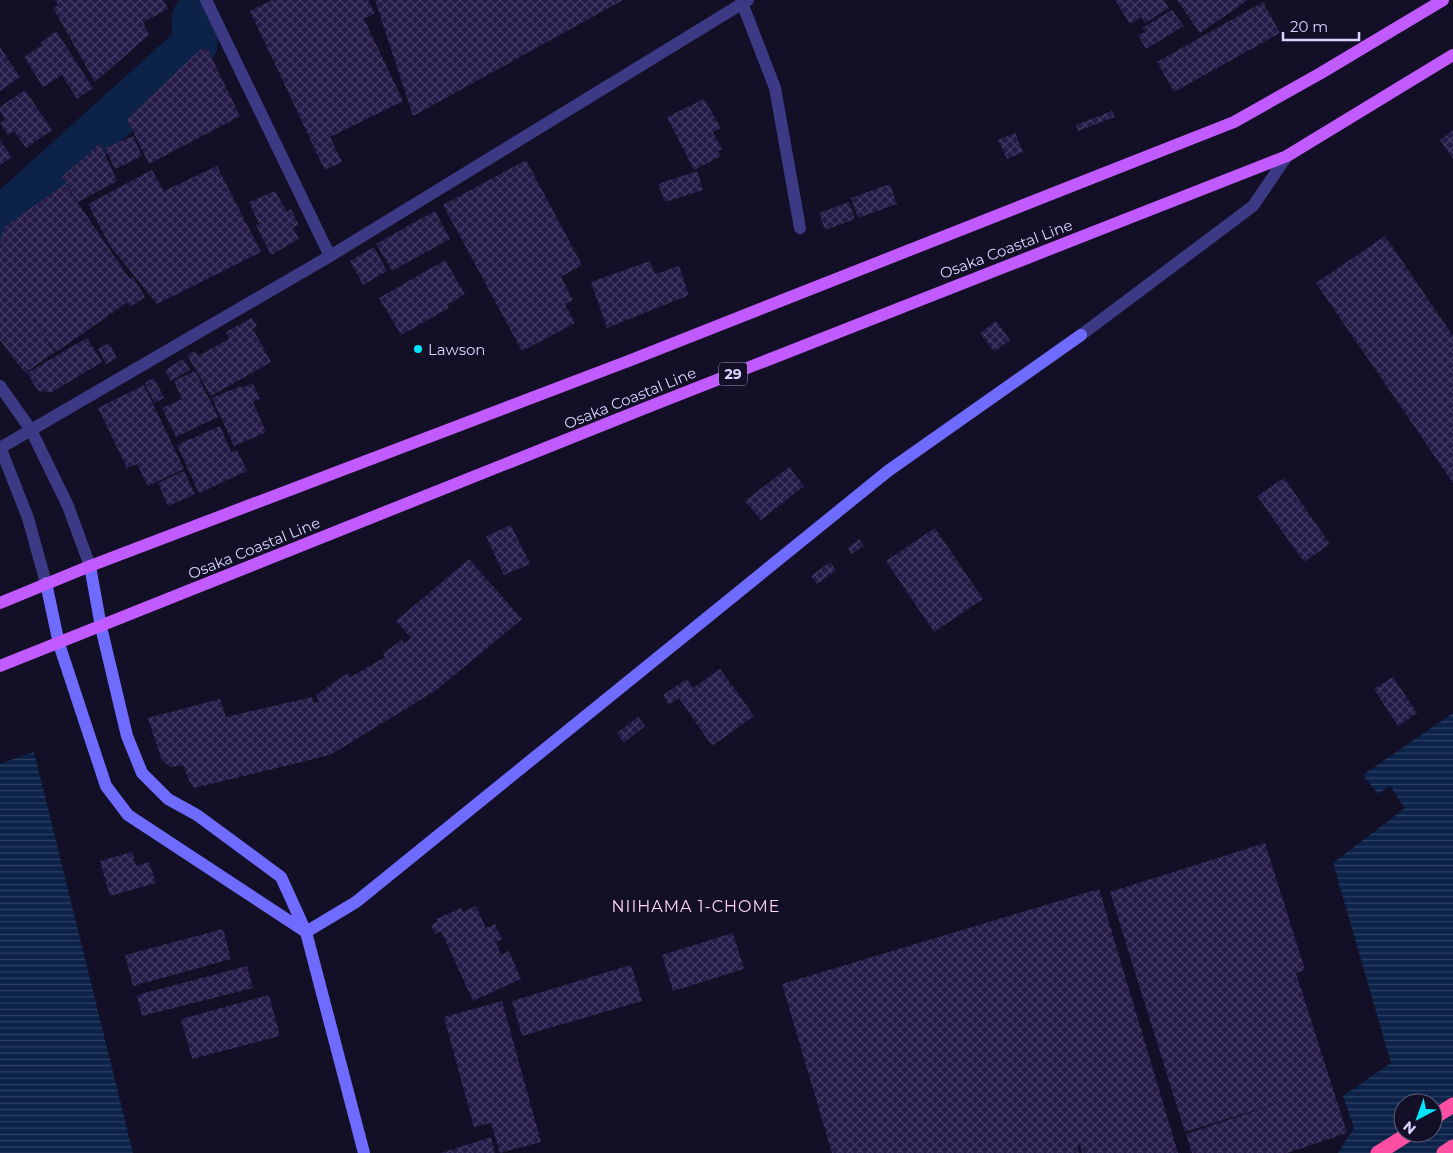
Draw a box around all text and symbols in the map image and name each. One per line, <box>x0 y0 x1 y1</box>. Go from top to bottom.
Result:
scale bar <box>1283 10 1359 42</box>
text: 20 m <box>1290 17 1328 36</box>
street label: Osaka Coastal Line <box>937 215 1075 283</box>
place label: Lawson <box>428 340 486 359</box>
marker: Lawson <box>412 343 424 355</box>
road number: 29 <box>719 362 747 386</box>
street label: Osaka Coastal Line <box>561 363 699 433</box>
street label: Osaka Coastal Line <box>185 513 323 583</box>
district label: NIIHAMA 1-CHOME <box>612 897 780 916</box>
north arrow <box>1393 1093 1443 1143</box>
text: N <box>1399 1117 1420 1138</box>

